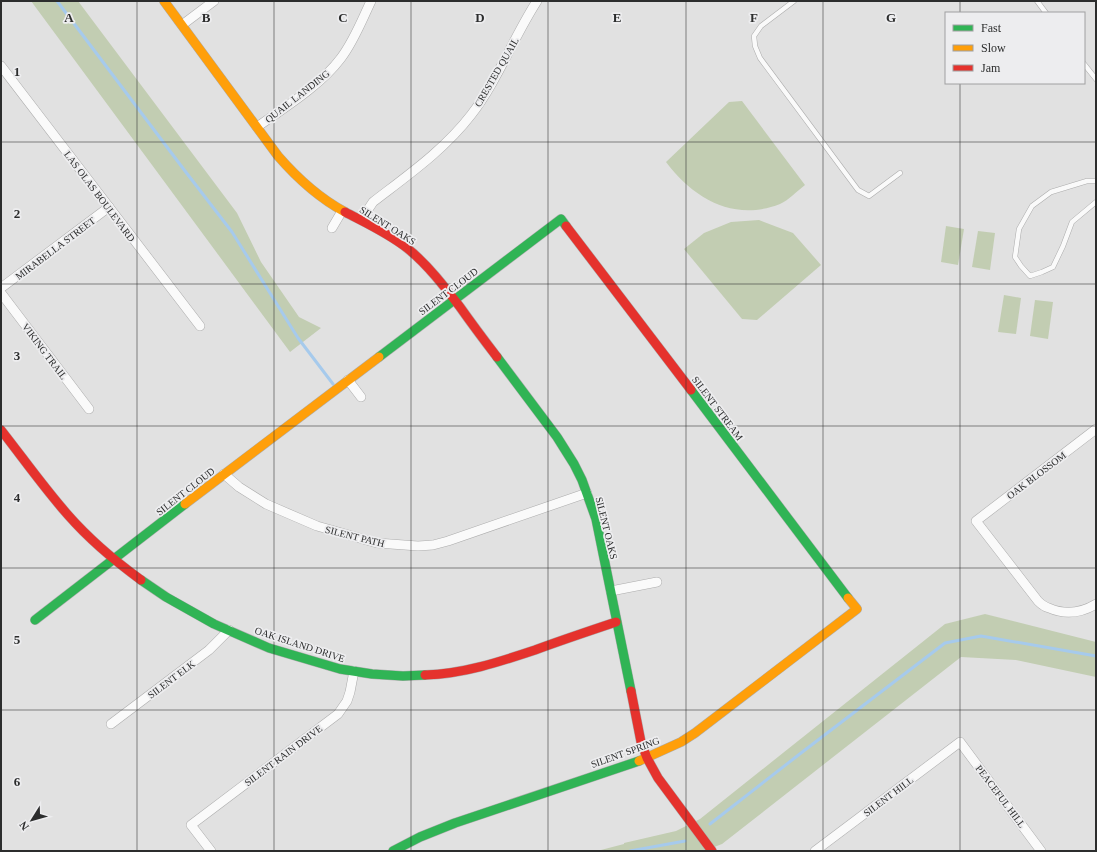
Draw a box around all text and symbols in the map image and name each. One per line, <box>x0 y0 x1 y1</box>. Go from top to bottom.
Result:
text: A <box>64 10 74 25</box>
text: B <box>202 10 211 25</box>
text: C <box>338 10 348 25</box>
text: D <box>475 10 485 25</box>
text: E <box>613 10 621 25</box>
text: F <box>750 10 758 25</box>
text: G <box>886 10 896 25</box>
legend <box>945 12 1085 84</box>
text: Fast <box>981 21 1002 35</box>
street label: CRESTED QUAIL <box>472 36 521 109</box>
text: Slow <box>981 41 1006 55</box>
text: Jam <box>981 61 1001 75</box>
text: 1 <box>14 64 20 79</box>
street label: QUAIL LANDING <box>263 68 332 125</box>
street label: LAS OLAS BOULEVARD <box>62 149 137 244</box>
street label: SILENT OAKS <box>358 204 418 247</box>
text: 2 <box>14 206 20 221</box>
street label: MIRABELLA STREET <box>13 215 97 282</box>
street label: SILENT CLOUD <box>417 266 480 317</box>
street label: VIKING TRAIL <box>20 321 69 381</box>
text: 3 <box>14 348 21 363</box>
street label: SILENT STREAM <box>690 374 745 443</box>
street label: OAK BLOSSOM <box>1004 449 1068 501</box>
street label: SILENT CLOUD <box>154 465 217 518</box>
text: 4 <box>14 490 21 505</box>
street label: SILENT OAKS <box>593 496 620 560</box>
street label: SILENT PATH <box>324 524 386 549</box>
street label: OAK ISLAND DRIVE <box>253 625 346 664</box>
text: 5 <box>14 632 21 647</box>
street label: SILENT ELK <box>146 658 198 701</box>
street label: SILENT RAIN DRIVE <box>242 723 324 788</box>
street label: SILENT SPRING <box>589 735 661 770</box>
street label: PEACEFUL HILL <box>973 763 1028 830</box>
text: 6 <box>14 774 21 789</box>
street label: SILENT HILL <box>861 774 915 819</box>
north arrow <box>12 800 52 840</box>
text: N <box>17 819 31 833</box>

